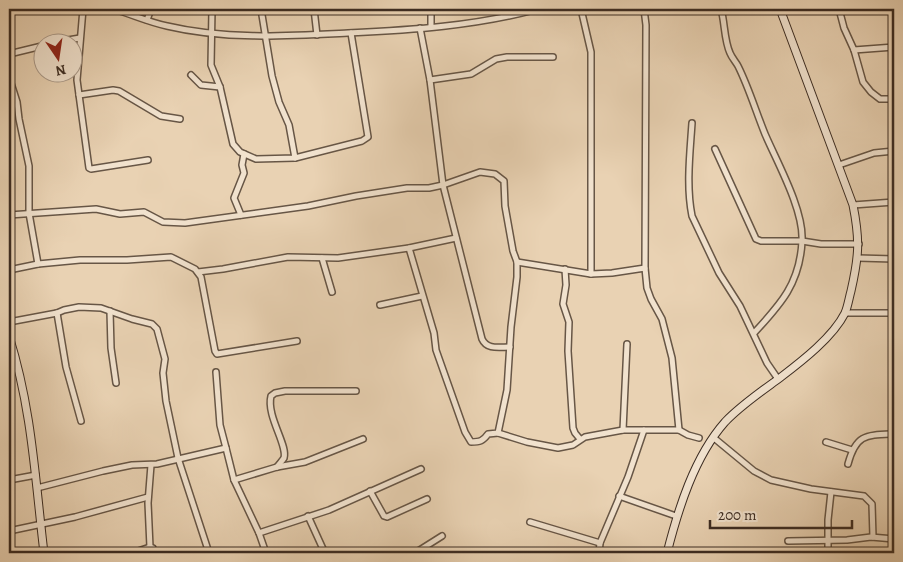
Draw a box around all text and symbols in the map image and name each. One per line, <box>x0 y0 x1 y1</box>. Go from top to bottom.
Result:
north arrow <box>32 32 82 82</box>
text: N <box>54 60 68 81</box>
scale bar <box>710 497 853 529</box>
text: 200 m <box>718 505 757 525</box>

